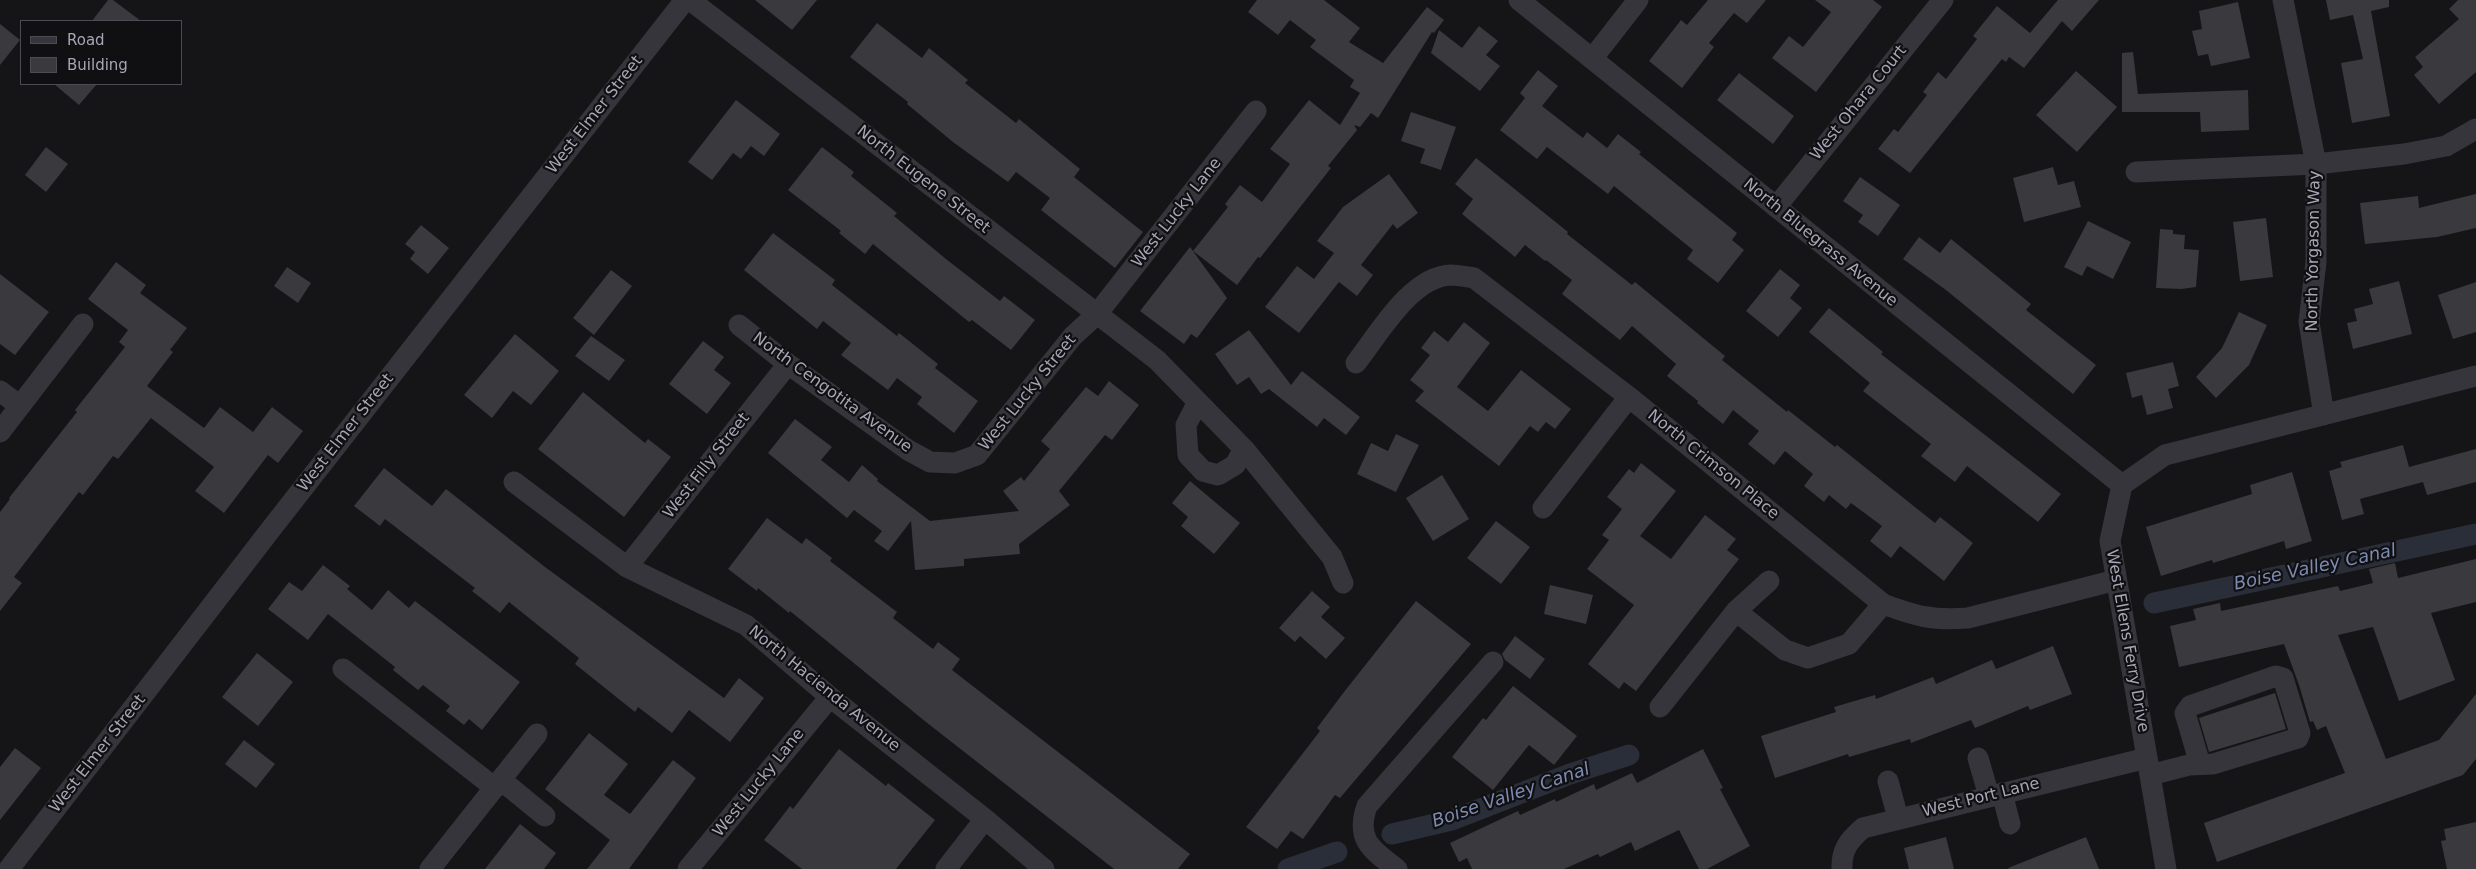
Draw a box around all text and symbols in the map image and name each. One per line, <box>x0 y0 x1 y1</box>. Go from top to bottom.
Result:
legend <box>20 20 182 85</box>
text: Road <box>67 31 105 49</box>
street label: West Ohara Court <box>1807 42 1911 164</box>
street label: West Elmer Street <box>543 52 647 178</box>
text: Building <box>67 56 128 74</box>
street label: North Eugene Street <box>853 122 993 238</box>
street label: West Lucky Lane <box>1128 154 1226 272</box>
street label: North Yorgason Way <box>2303 170 2325 332</box>
street label: North Bluegrass Avenue <box>1739 175 1901 311</box>
street label: North Cengotita Avenue <box>749 329 915 457</box>
street label: West Lucky Street <box>975 331 1081 455</box>
street label: West Elmer Street <box>294 370 398 496</box>
street label: North Crimson Place <box>1643 406 1783 524</box>
street label: West Filly Street <box>660 409 754 523</box>
water label: Boise Valley Canal <box>2232 540 2398 596</box>
street label: West Ellens Ferry Drive <box>2101 548 2153 734</box>
street label: North Hacienda Avenue <box>744 622 904 756</box>
street label: West Elmer Street <box>46 691 150 817</box>
street label: West Lucky Lane <box>709 725 809 841</box>
water label: Boise Valley Canal <box>1429 759 1593 833</box>
street label: West Port Lane <box>1920 774 2042 822</box>

